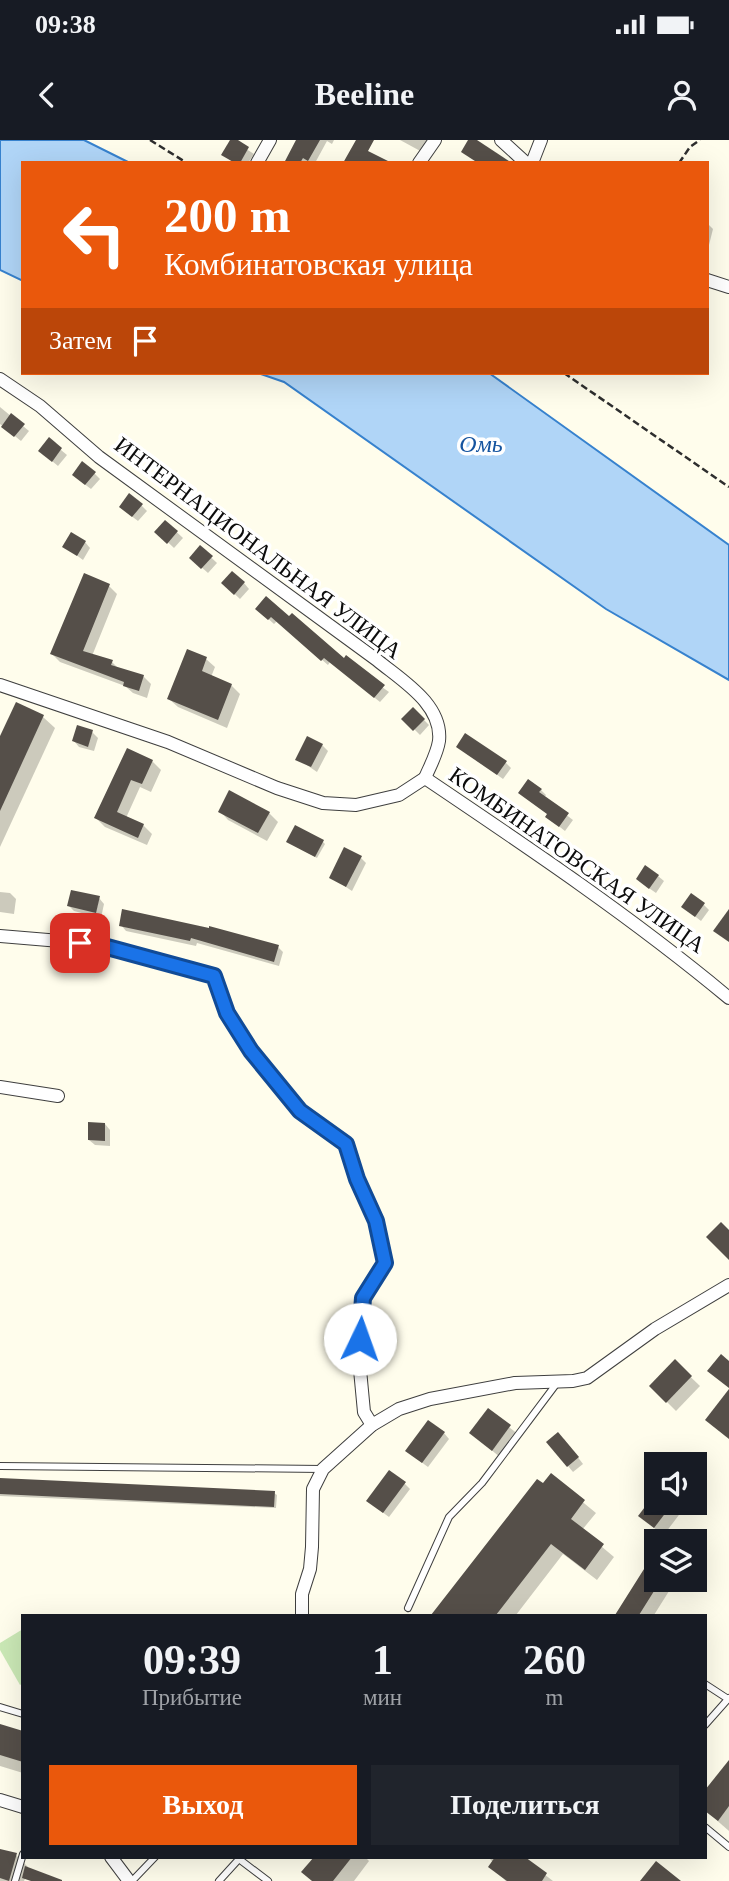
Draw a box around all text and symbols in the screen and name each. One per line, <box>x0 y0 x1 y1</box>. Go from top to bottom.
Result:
text: 09:38 <box>35 10 96 39</box>
icon: back <box>28 76 66 114</box>
text: Beeline <box>315 76 414 112</box>
icon: person <box>663 76 701 114</box>
text: 200 m <box>164 188 291 243</box>
icon: left <box>49 189 140 280</box>
text: Комбинатовская улица <box>164 246 473 282</box>
icon: arrive <box>126 322 164 360</box>
text: Затем <box>49 326 112 355</box>
water label: Омь <box>459 431 503 457</box>
street label: ИНТЕРНАЦИОНАЛЬНАЯ УЛИЦА <box>110 432 407 664</box>
street label: КОМБИНАТОВСКАЯ УЛИЦА <box>444 762 710 958</box>
pin <box>50 913 110 973</box>
icon: arrive <box>61 924 99 962</box>
position arrow <box>323 1302 397 1376</box>
map controls <box>644 1452 707 1592</box>
button: sound <box>644 1452 707 1515</box>
button: layers <box>644 1529 707 1592</box>
text: 09:39 <box>143 1637 241 1683</box>
text: 1 <box>372 1637 393 1683</box>
text: 260 <box>523 1637 586 1683</box>
text: Прибытие <box>142 1685 242 1710</box>
text: мин <box>363 1685 402 1710</box>
text: m <box>546 1685 563 1710</box>
button: Выход <box>49 1765 357 1845</box>
button: Поделиться <box>371 1765 679 1845</box>

